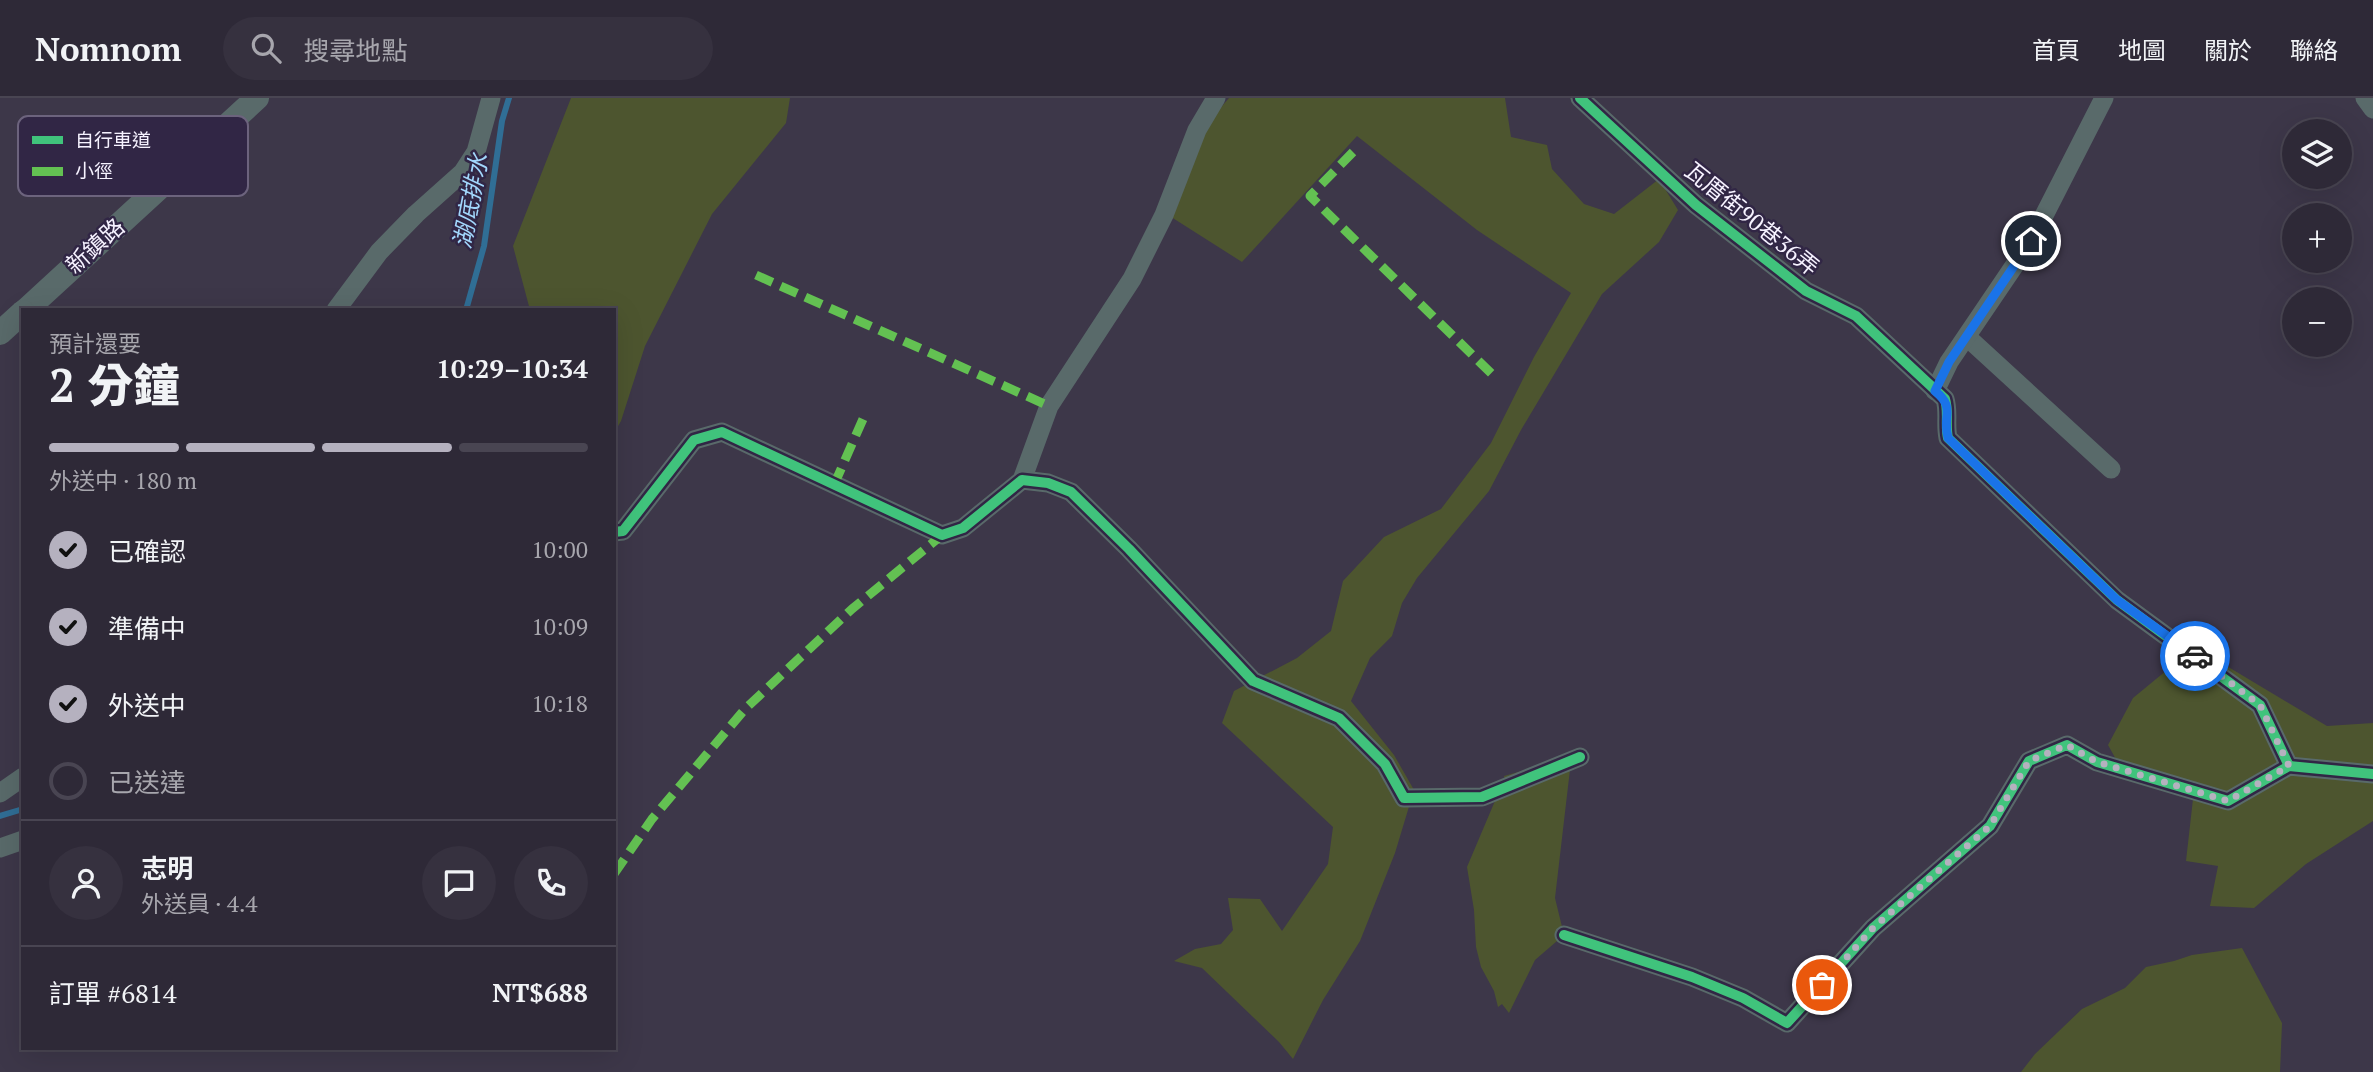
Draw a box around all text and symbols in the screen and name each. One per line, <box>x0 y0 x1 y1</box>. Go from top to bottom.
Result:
search box <box>223 17 713 80</box>
text: Nomnom <box>35 27 181 70</box>
icon: search <box>247 29 285 67</box>
text: 搜尋地點 <box>303 33 407 67</box>
text: 首頁 <box>2032 34 2080 66</box>
text: 地圖 <box>2118 34 2166 66</box>
text: 關於 <box>2204 34 2252 66</box>
text: 聯絡 <box>2290 34 2338 66</box>
legend <box>18 116 248 196</box>
map controls <box>2282 119 2352 357</box>
button: layers <box>2282 119 2352 189</box>
text: 自行車道 <box>75 127 151 152</box>
water label: 湖底排水 <box>445 150 495 251</box>
street label: 瓦厝街90巷36弄 <box>1679 155 1826 282</box>
text: 小徑 <box>75 158 113 183</box>
button: + <box>2282 203 2352 273</box>
street label: 新鎮路 <box>59 211 131 280</box>
pin <box>2001 211 2061 271</box>
icon: home <box>2012 222 2050 260</box>
button: − <box>2282 287 2352 357</box>
text: 預計還要 <box>49 328 141 359</box>
text: 10:29–10:34 <box>436 351 588 385</box>
text: 2 分鐘 <box>49 354 179 415</box>
text: 外送中 · 180 m <box>49 465 197 496</box>
icon: check <box>49 531 87 569</box>
text: 已確認 <box>108 534 186 568</box>
text: 10:00 <box>531 534 588 565</box>
icon: check <box>49 608 87 646</box>
text: 準備中 <box>108 611 186 645</box>
text: 10:09 <box>531 611 588 642</box>
courier <box>2160 621 2230 691</box>
icon: car <box>2176 637 2214 675</box>
icon: check <box>49 685 87 723</box>
text: 外送中 <box>108 688 186 722</box>
text: 10:18 <box>531 688 588 719</box>
text: 已送達 <box>108 765 186 799</box>
button: person <box>49 846 123 920</box>
button: chat <box>422 846 496 920</box>
button: phone <box>514 846 588 920</box>
text: 志明 <box>141 851 193 885</box>
text: 外送員 · 4.4 <box>141 888 258 919</box>
pin <box>1792 955 1852 1015</box>
icon: bag <box>1803 966 1841 1004</box>
text: NT$688 <box>492 975 588 1009</box>
text: 訂單 #6814 <box>49 976 177 1010</box>

